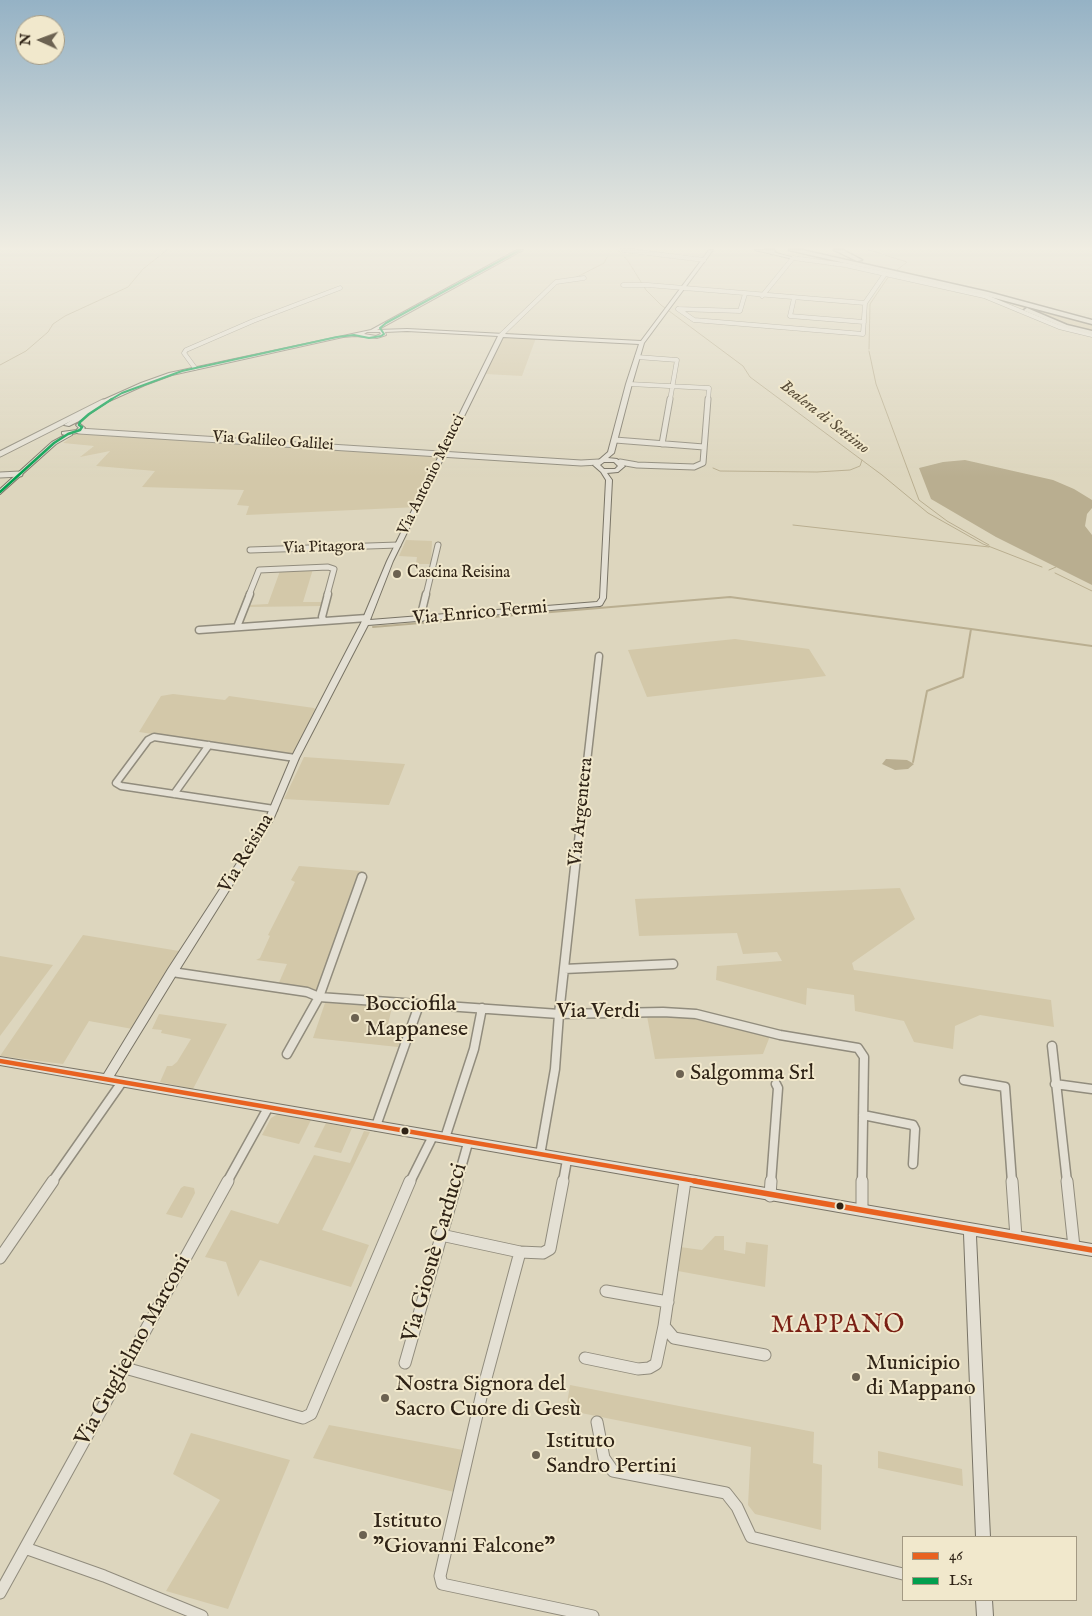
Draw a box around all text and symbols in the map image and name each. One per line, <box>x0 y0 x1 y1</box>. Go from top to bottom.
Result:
north arrow <box>15 15 65 65</box>
text: N <box>17 33 35 46</box>
water label: Bealera di Settimo <box>776 377 872 459</box>
street label: Via Antonio Meucci <box>394 412 470 538</box>
street label: Via Galileo Galilei <box>212 428 334 456</box>
street label: Via Pitagora <box>283 537 365 559</box>
place label: Cascina Reisina <box>407 564 510 584</box>
marker: Cascina Reisina <box>391 568 403 580</box>
street label: Via Enrico Fermi <box>412 597 548 631</box>
street label: Via Argentera <box>565 757 599 867</box>
street label: Via Reisina <box>215 810 279 898</box>
place label: Bocciofila Mappanese <box>365 992 468 1044</box>
street label: Via Verdi <box>556 999 640 1025</box>
marker: Bocciofila Mappanese <box>349 1012 361 1024</box>
place label: Salgomma Srl <box>690 1061 814 1087</box>
marker: Salgomma Srl <box>674 1068 686 1080</box>
unlabelled marker <box>400 1126 410 1136</box>
street label: Via Giosuè Carducci <box>398 1160 474 1346</box>
unlabelled marker <box>835 1201 845 1211</box>
street label: Via Guglielmo Marconi <box>71 1251 197 1451</box>
district label: MAPPANO <box>770 1312 906 1342</box>
place label: Municipio di Mappano <box>866 1351 976 1402</box>
marker: Municipio di Mappano <box>850 1371 862 1383</box>
place label: Nostra Signora del Sacro Cuore di Gesù <box>395 1372 581 1424</box>
marker: Nostra Signora del Sacro Cuore di Gesù <box>379 1392 391 1404</box>
place label: Istituto Sandro Pertini <box>546 1429 677 1480</box>
marker: Istituto Sandro Pertini <box>530 1449 542 1461</box>
place label: Istituto "Giovanni Falcone" <box>373 1509 555 1560</box>
marker: Istituto "Giovanni Falcone" <box>357 1529 369 1541</box>
legend <box>902 1536 1077 1601</box>
text: 46 <box>949 1546 963 1565</box>
text: LS1 <box>949 1571 973 1590</box>

